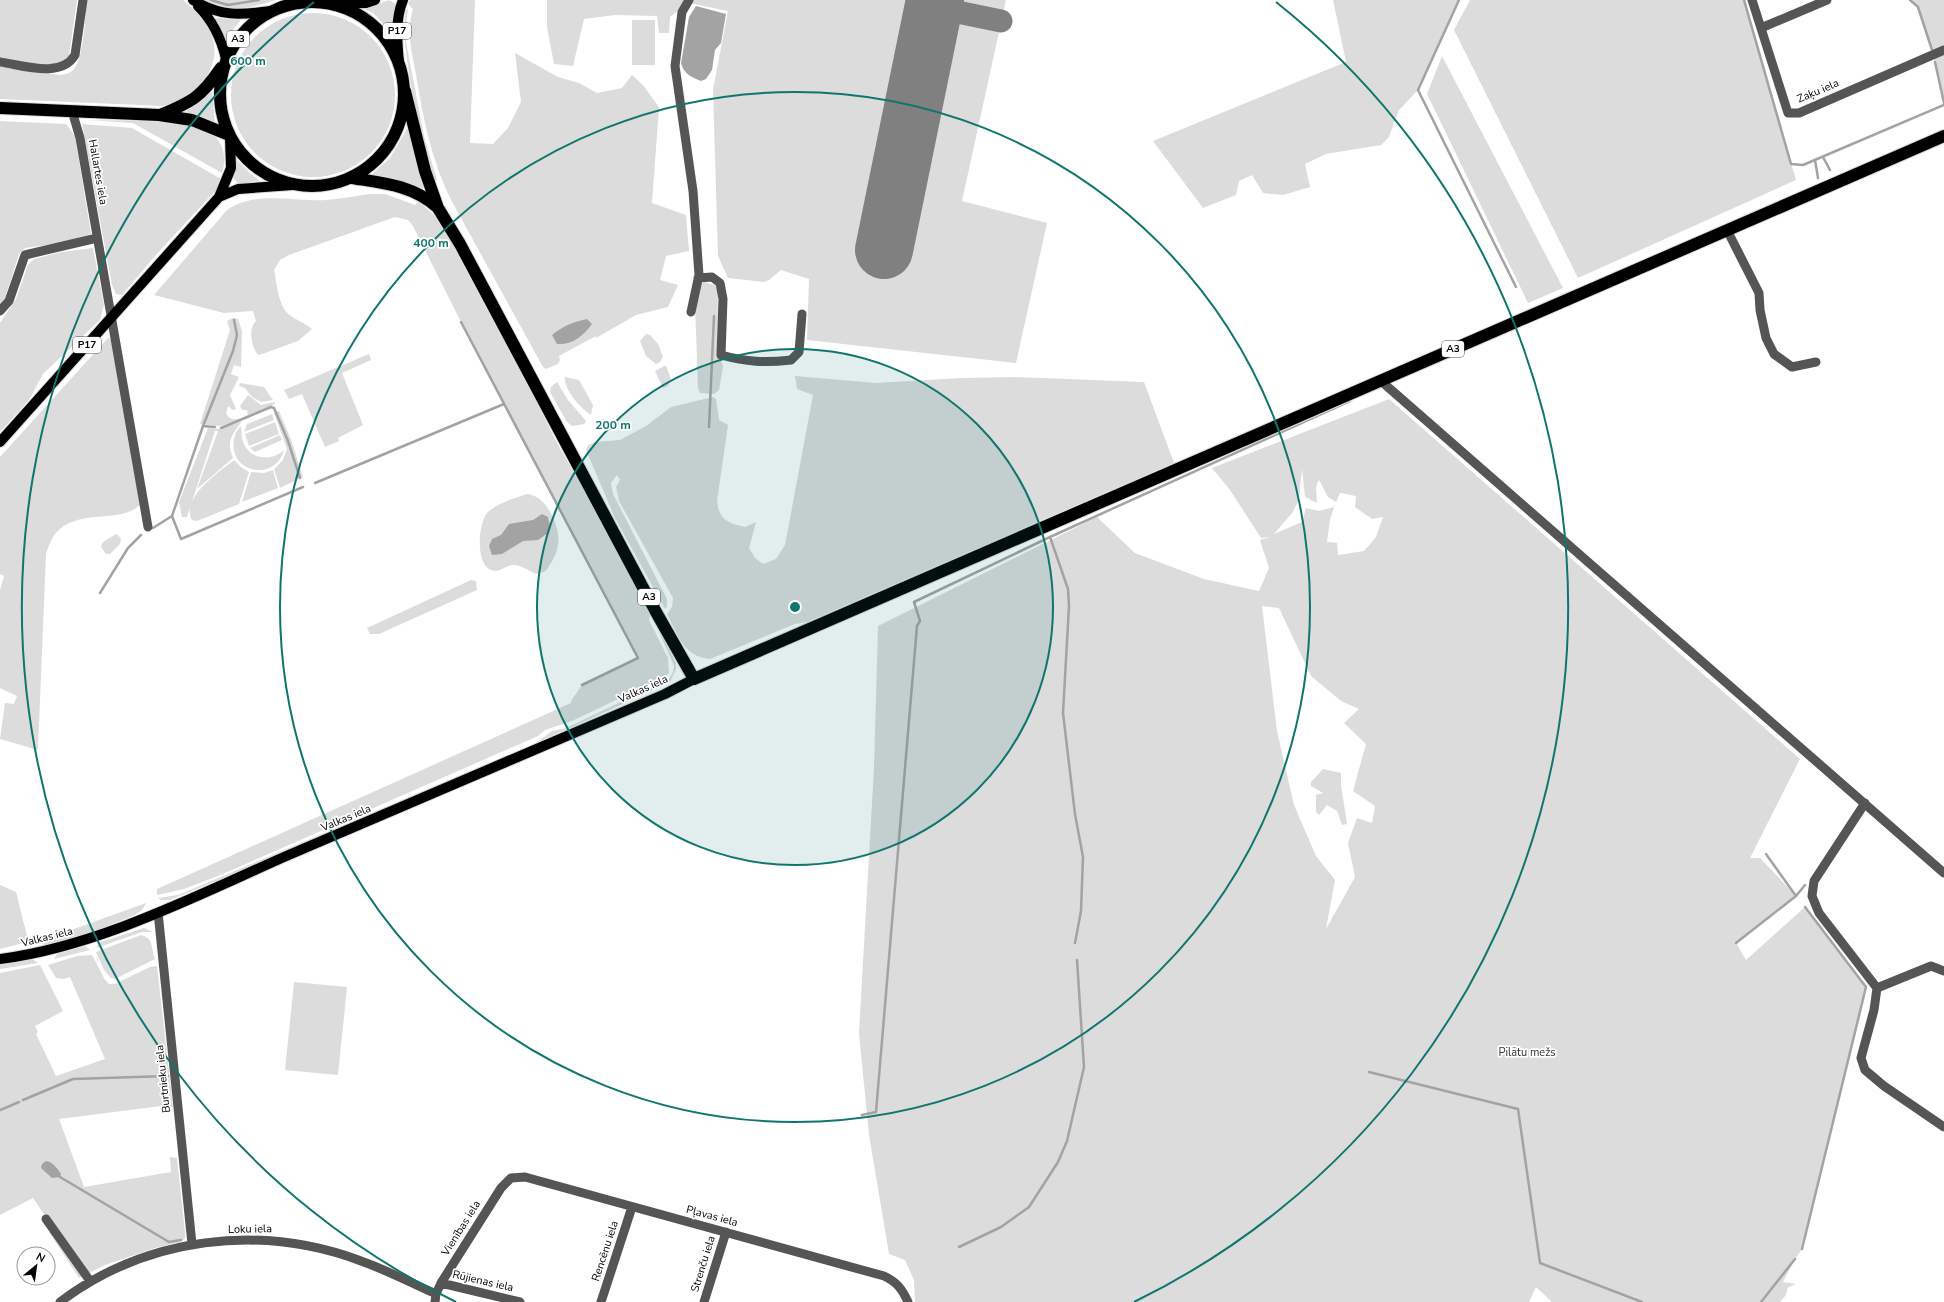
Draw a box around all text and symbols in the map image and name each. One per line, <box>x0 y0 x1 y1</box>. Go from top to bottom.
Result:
road number: P17 <box>383 23 411 39</box>
road number: A3 <box>227 31 249 47</box>
text: 600 m <box>230 53 266 69</box>
street label: Zaķu iela <box>1795 75 1841 107</box>
street label: Hallartes iela <box>85 138 111 206</box>
text: 400 m <box>413 235 449 251</box>
road number: P17 <box>73 337 101 353</box>
road number: A3 <box>1442 341 1464 357</box>
text: 200 m <box>595 417 631 433</box>
road number: A3 <box>638 589 660 605</box>
centre of rings <box>788 600 802 614</box>
street label: Valkas iela <box>615 671 670 707</box>
street label: Valkas iela <box>318 801 373 836</box>
street label: Valkas iela <box>19 923 75 951</box>
street label: Burtnieku iela <box>152 1044 174 1114</box>
park label: Pilātu mežs <box>1498 1045 1556 1060</box>
street label: Vienības iela <box>437 1197 484 1259</box>
street label: Pļavas iela <box>684 1202 740 1230</box>
street label: Rencēnu iela <box>588 1219 622 1283</box>
street label: Loku iela <box>228 1221 272 1237</box>
street label: Strenču iela <box>687 1234 719 1294</box>
north arrow <box>16 1246 56 1286</box>
text: N <box>33 1249 48 1266</box>
street label: Rūjienas iela <box>451 1267 515 1295</box>

